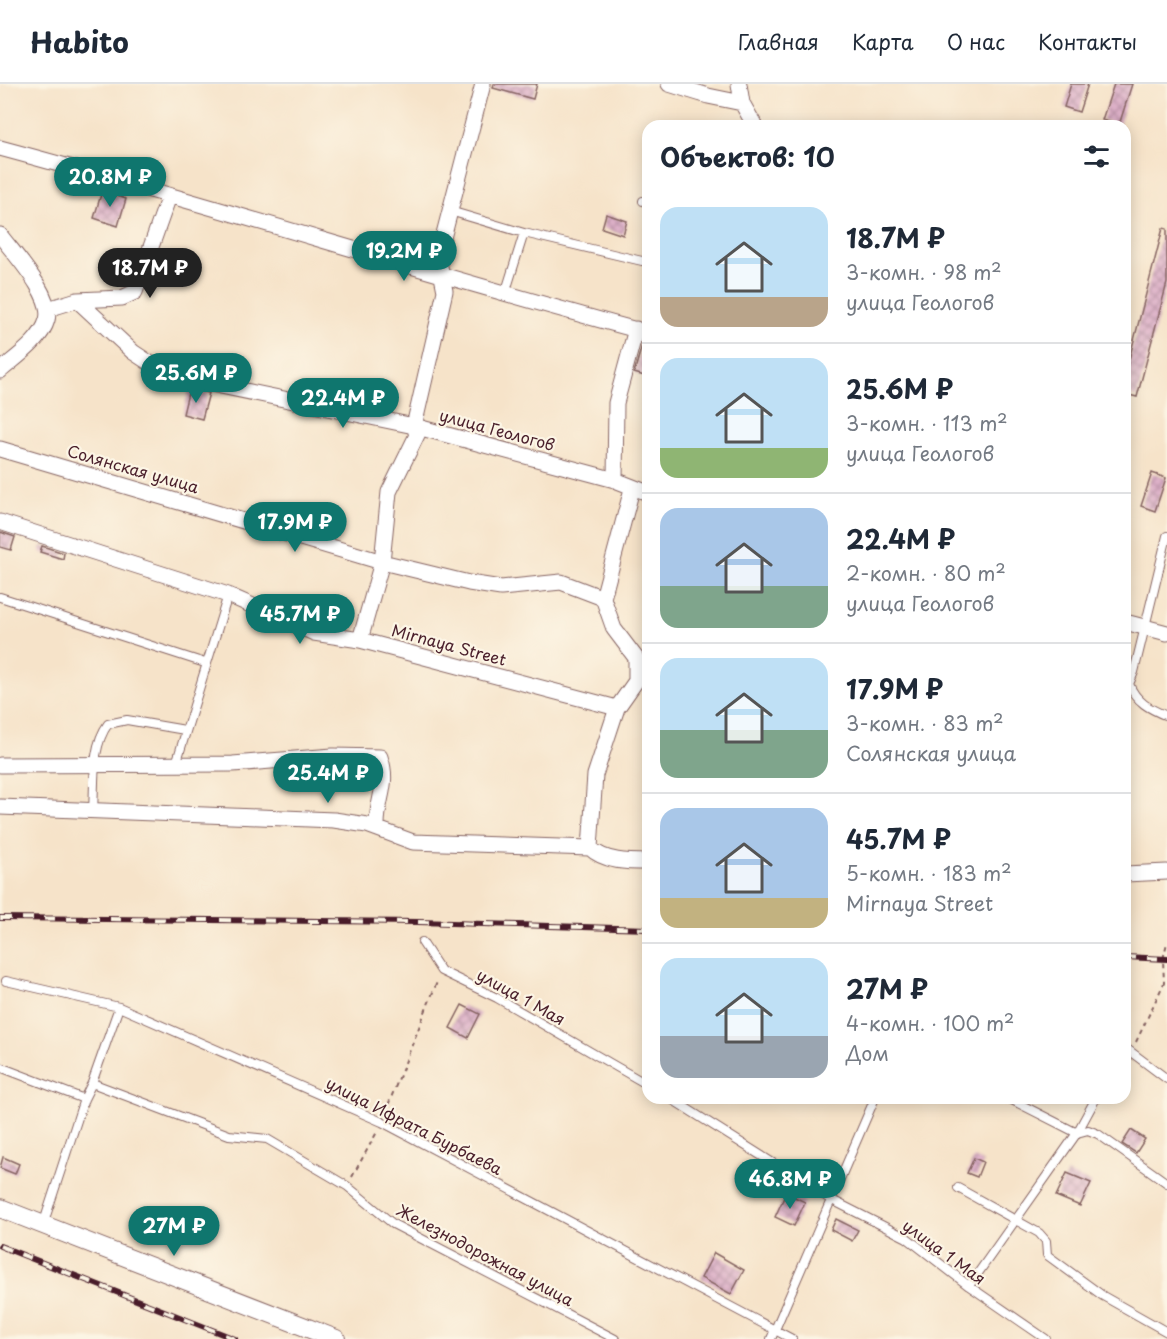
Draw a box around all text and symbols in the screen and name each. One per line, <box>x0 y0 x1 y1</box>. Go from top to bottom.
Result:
text: Habito <box>30 20 129 63</box>
text: Главная <box>738 25 819 57</box>
text: Карта <box>852 25 914 57</box>
text: О нас <box>947 25 1005 57</box>
text: Контакты <box>1038 25 1137 57</box>
text: Объектов: 10 <box>660 137 835 176</box>
icon: filters <box>1080 140 1113 173</box>
pin: 20.8M ₽ <box>55 157 165 208</box>
text: 20.8M ₽ <box>68 161 152 191</box>
text: 18.7M ₽ <box>846 218 945 257</box>
pin: 19.2M ₽ <box>349 231 459 282</box>
icon: home <box>708 231 780 303</box>
text: 19.2M ₽ <box>366 235 442 265</box>
pin: 18.7M ₽ <box>95 248 205 299</box>
text: 18.7M ₽ <box>112 252 188 282</box>
text: 3-комн. · 98 m² <box>846 257 1002 287</box>
text: улица Геологов <box>846 287 994 317</box>
pin: 25.6M ₽ <box>141 353 251 404</box>
text: 25.6M ₽ <box>155 357 237 387</box>
text: 25.6M ₽ <box>846 369 953 408</box>
pin: 22.4M ₽ <box>288 378 398 429</box>
text: 22.4M ₽ <box>301 382 385 412</box>
icon: home <box>708 382 780 454</box>
street label: улица Геологов <box>437 402 558 456</box>
text: 3-комн. · 113 m² <box>846 408 1008 438</box>
street label: Солянская улица <box>65 438 202 498</box>
text: улица Геологов <box>846 438 994 468</box>
pin: 17.9M ₽ <box>240 502 350 553</box>
text: 17.9M ₽ <box>258 506 332 536</box>
text: 22.4M ₽ <box>846 519 955 558</box>
icon: home <box>708 532 780 604</box>
text: 2-комн. · 80 m² <box>846 558 1006 588</box>
text: улица Геологов <box>846 588 994 618</box>
pin: 45.7M ₽ <box>245 594 355 645</box>
text: 45.7M ₽ <box>260 598 340 628</box>
street label: Mirnaya Street <box>389 617 510 671</box>
text: 17.9M ₽ <box>846 669 943 708</box>
icon: home <box>708 682 780 754</box>
text: 3-комн. · 83 m² <box>846 708 1004 738</box>
text: Солянская улица <box>846 738 1016 768</box>
pin: 25.4M ₽ <box>273 753 383 804</box>
text: 25.4M ₽ <box>287 757 369 787</box>
text: 45.7M ₽ <box>846 819 951 858</box>
icon: home <box>708 832 780 904</box>
text: 5-комн. · 183 m² <box>846 858 1012 888</box>
text: Mirnaya Street <box>846 888 993 918</box>
street label: улица 1 Мая <box>473 962 570 1030</box>
text: 27M ₽ <box>846 969 928 1008</box>
icon: home <box>708 982 780 1054</box>
text: 4-комн. · 100 m² <box>846 1008 1014 1038</box>
text: Дом <box>846 1038 889 1068</box>
street label: улица Ифрата Бурбаева <box>322 1070 507 1180</box>
pin: 46.8M ₽ <box>735 1159 845 1210</box>
text: 46.8M ₽ <box>749 1163 832 1193</box>
street label: Железнодорожная улица <box>393 1197 578 1311</box>
pin: 27M ₽ <box>132 1206 216 1257</box>
text: 27M ₽ <box>142 1210 206 1240</box>
street label: улица 1 Мая <box>898 1213 991 1290</box>

